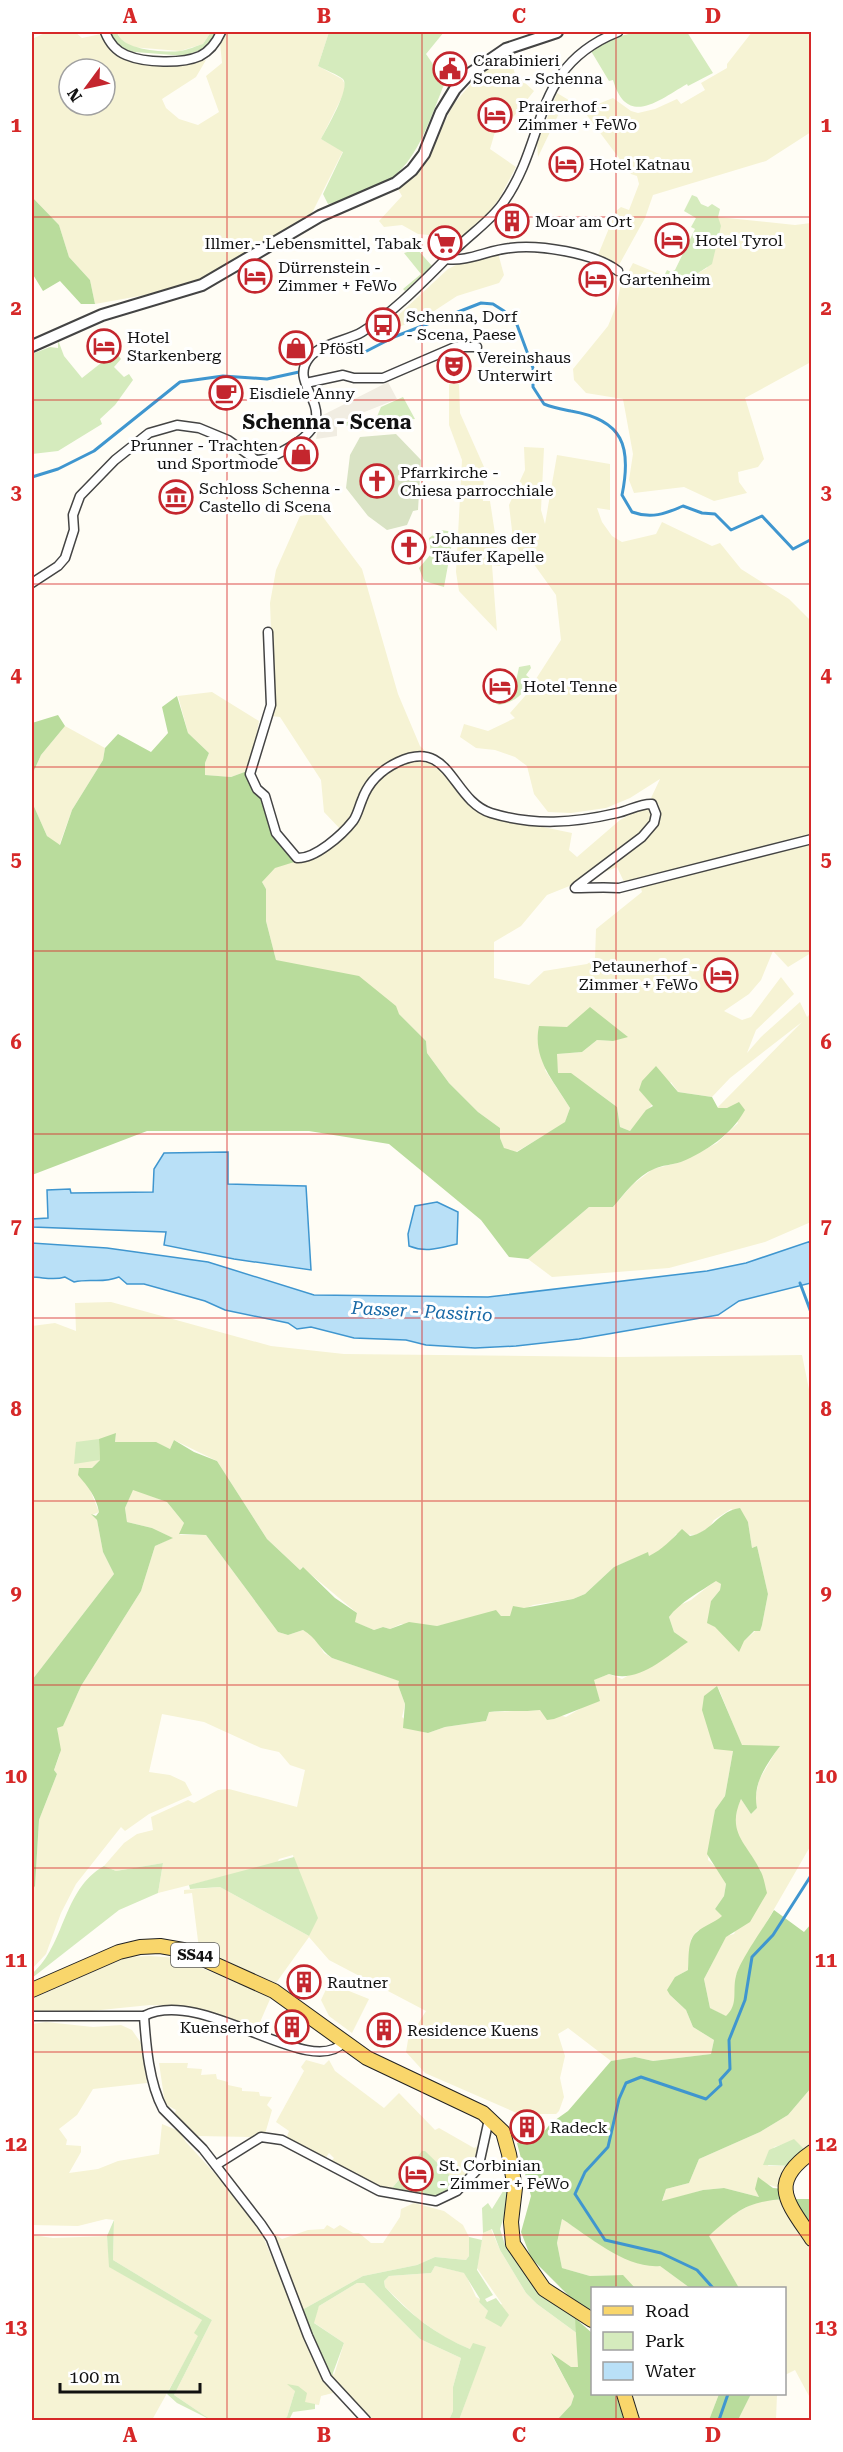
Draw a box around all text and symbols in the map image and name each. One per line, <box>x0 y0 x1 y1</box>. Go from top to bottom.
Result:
text: A <box>123 4 138 28</box>
text: B <box>317 4 331 28</box>
text: C <box>512 4 526 28</box>
text: D <box>705 4 721 28</box>
public building icon: Carabinieri Scena - Schenna <box>432 51 468 87</box>
place label: Carabinieri Scena - Schenna <box>473 51 603 88</box>
north arrow <box>57 57 117 117</box>
text: N <box>64 85 86 105</box>
hotel icon: Prairerhof - Zimmer + FeWo <box>477 97 513 133</box>
place label: Prairerhof - Zimmer + FeWo <box>518 97 637 134</box>
text: 1 <box>10 113 22 137</box>
text: 1 <box>820 113 832 137</box>
hotel icon: Hotel Katnau <box>548 146 584 182</box>
place label: Hotel Katnau <box>589 155 690 174</box>
building icon: Moar am Ort <box>494 203 530 239</box>
place label: Moar am Ort <box>535 212 632 231</box>
hotel icon: Hotel Tyrol <box>654 222 690 258</box>
supermarket icon: Illmer - Lebensmittel, Tabak <box>427 225 463 261</box>
place label: Hotel Tyrol <box>695 231 783 250</box>
place label: Illmer - Lebensmittel, Tabak <box>204 234 422 253</box>
hotel icon: Dürrenstein - Zimmer + FeWo <box>237 258 273 294</box>
place label: Dürrenstein - Zimmer + FeWo <box>278 258 397 295</box>
hotel icon: Gartenheim <box>578 261 614 297</box>
place label: Gartenheim <box>619 270 711 289</box>
text: 2 <box>10 296 22 320</box>
text: 2 <box>820 296 832 320</box>
bus stop icon: Schenna, Dorf - Scena, Paese <box>365 307 401 343</box>
place label: Schenna, Dorf - Scena, Paese <box>406 307 518 344</box>
hotel icon: Hotel Starkenberg <box>86 328 122 364</box>
place label: Hotel Starkenberg <box>127 328 222 365</box>
shop icon: Pföstl <box>278 330 314 366</box>
place label: Pföstl <box>319 339 364 358</box>
theatre icon: Vereinshaus Unterwirt <box>436 348 472 384</box>
place label: Vereinshaus Unterwirt <box>477 348 571 385</box>
cafe icon: Eisdiele Anny <box>208 375 244 411</box>
place label: Eisdiele Anny <box>249 384 355 403</box>
district label: Schenna - Scena <box>243 410 412 434</box>
place label: Prunner - Trachten und Sportmode <box>130 436 278 473</box>
shop icon: Prunner - Trachten und Sportmode <box>283 436 319 472</box>
church icon: Pfarrkirche - Chiesa parrocchiale <box>359 463 395 499</box>
place label: Pfarrkirche - Chiesa parrocchiale <box>400 463 554 500</box>
museum icon: Schloss Schenna - Castello di Scena <box>158 479 194 515</box>
place label: Schloss Schenna - Castello di Scena <box>199 479 341 516</box>
text: 3 <box>10 480 22 504</box>
text: 3 <box>820 480 832 504</box>
church icon: Johannes der Täufer Kapelle <box>391 529 427 565</box>
place label: Johannes der Täufer Kapelle <box>432 529 544 566</box>
text: 4 <box>10 663 22 687</box>
text: 4 <box>820 663 832 687</box>
hotel icon: Hotel Tenne <box>482 668 518 704</box>
place label: Hotel Tenne <box>523 677 618 696</box>
text: 5 <box>10 847 22 871</box>
text: 5 <box>820 847 832 871</box>
place label: Petaunerhof - Zimmer + FeWo <box>579 957 698 994</box>
hotel icon: Petaunerhof - Zimmer + FeWo <box>703 957 739 993</box>
text: 6 <box>10 1030 22 1054</box>
text: 6 <box>820 1030 832 1054</box>
text: 7 <box>10 1214 22 1238</box>
text: 7 <box>820 1214 832 1238</box>
water label: Passer - Passirio <box>350 1297 493 1325</box>
text: 8 <box>10 1397 22 1421</box>
text: 8 <box>820 1397 832 1421</box>
text: 9 <box>10 1581 22 1605</box>
text: 9 <box>820 1581 832 1605</box>
text: 10 <box>5 1764 27 1788</box>
text: 10 <box>815 1764 837 1788</box>
road number: SS44 <box>171 1943 219 1967</box>
text: 11 <box>5 1948 27 1972</box>
text: 11 <box>815 1948 837 1972</box>
building icon: Rautner <box>286 1964 322 2000</box>
place label: Rautner <box>327 1973 389 1992</box>
building icon: Kuenserhof <box>274 2009 310 2045</box>
building icon: Residence Kuens <box>366 2012 402 2048</box>
place label: Kuenserhof <box>180 2018 270 2037</box>
place label: Residence Kuens <box>407 2021 539 2040</box>
building icon: Radeck <box>509 2109 545 2145</box>
place label: Radeck <box>550 2118 608 2137</box>
text: 12 <box>5 2132 27 2156</box>
text: 12 <box>815 2132 837 2156</box>
hotel icon: St. Corbinian - Zimmer + FeWo <box>398 2156 434 2192</box>
place label: St. Corbinian - Zimmer + FeWo <box>439 2156 569 2193</box>
legend <box>591 2287 786 2395</box>
text: Road <box>645 2300 690 2321</box>
text: 13 <box>5 2315 27 2339</box>
text: 13 <box>815 2315 837 2339</box>
text: Park <box>645 2330 685 2351</box>
scale bar <box>60 2356 200 2394</box>
text: Water <box>645 2360 696 2381</box>
text: 100 m <box>69 2366 120 2387</box>
text: A <box>123 2423 138 2447</box>
text: B <box>317 2423 331 2447</box>
text: C <box>512 2423 526 2447</box>
text: D <box>705 2423 721 2447</box>

